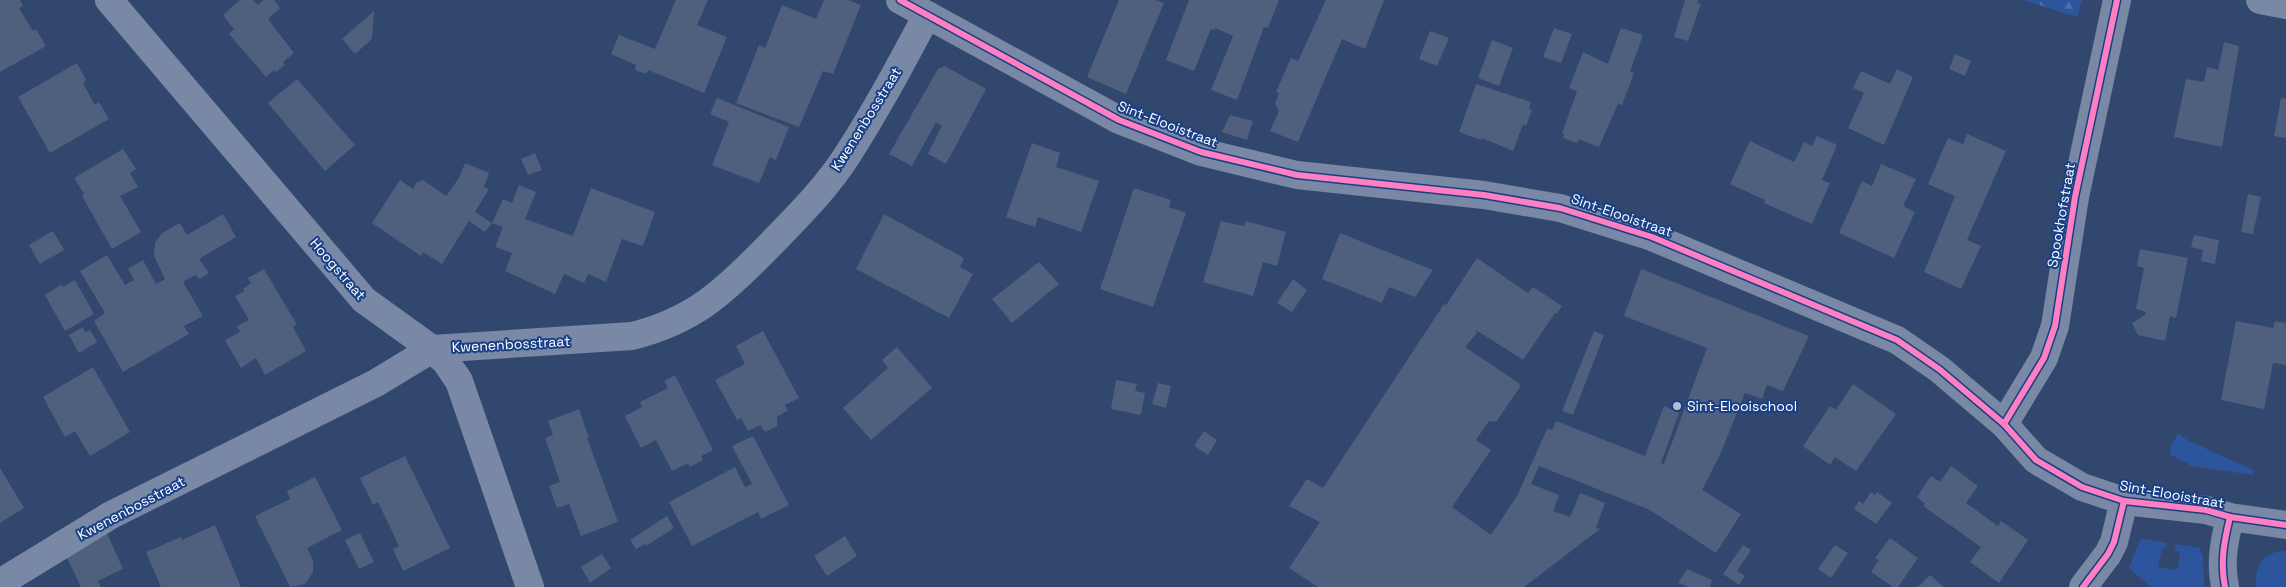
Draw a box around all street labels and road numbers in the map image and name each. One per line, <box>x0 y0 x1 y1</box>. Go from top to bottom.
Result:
street label: Kwenenbosstraat <box>827 64 905 174</box>
street label: Sint-Elooistraat <box>1115 97 1221 151</box>
street label: Spookhofstraat <box>2043 161 2079 269</box>
street label: Sint-Elooistraat <box>1569 189 1675 241</box>
street label: Hoogstraat <box>306 234 370 304</box>
street label: Kwenenbosstraat <box>451 332 571 356</box>
street label: Kwenenbosstraat <box>74 472 188 544</box>
street label: Sint-Elooistraat <box>2118 476 2226 512</box>

